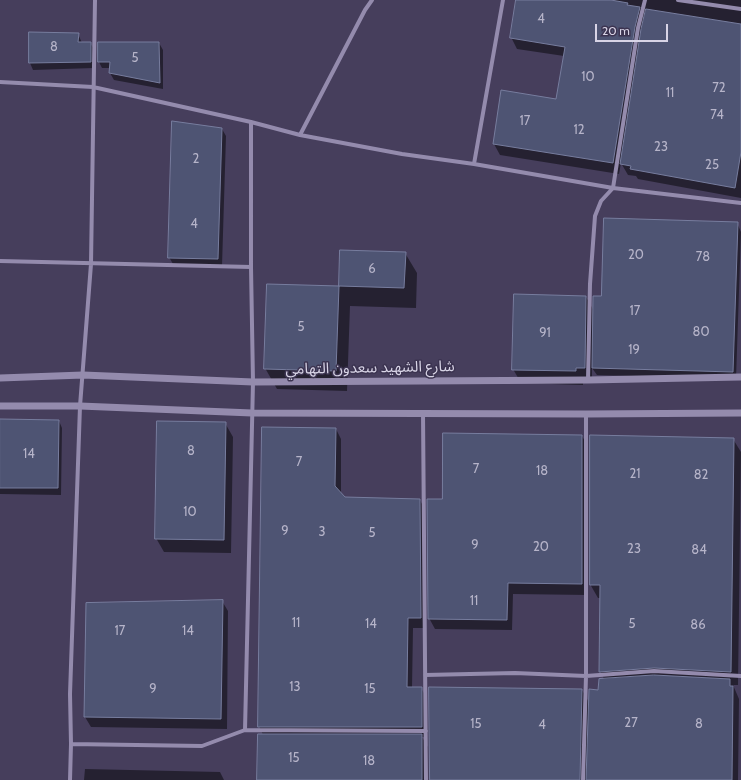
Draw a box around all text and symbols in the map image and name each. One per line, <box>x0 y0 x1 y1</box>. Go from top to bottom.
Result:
house number: 4 <box>537 11 545 27</box>
scale bar <box>597 16 670 42</box>
text: 20 m <box>602 23 630 38</box>
house number: 8 <box>50 39 58 55</box>
house number: 5 <box>131 50 139 66</box>
house number: 10 <box>581 69 595 85</box>
house number: 72 <box>712 80 726 96</box>
house number: 11 <box>666 85 674 101</box>
house number: 74 <box>710 107 724 123</box>
house number: 17 <box>520 113 530 129</box>
house number: 12 <box>573 122 585 138</box>
house number: 23 <box>654 139 668 155</box>
house number: 2 <box>193 151 199 167</box>
house number: 25 <box>705 157 719 173</box>
house number: 4 <box>190 216 198 232</box>
house number: 20 <box>628 247 644 263</box>
house number: 78 <box>696 249 710 265</box>
house number: 6 <box>368 261 376 277</box>
house number: 17 <box>630 303 640 319</box>
house number: 5 <box>297 319 305 335</box>
house number: 80 <box>693 324 709 340</box>
house number: 91 <box>539 325 551 341</box>
house number: 19 <box>628 342 640 358</box>
street label: شارع الشهيد سعدون التهامي <box>285 358 455 378</box>
house number: 8 <box>187 443 195 459</box>
house number: 14 <box>23 446 35 462</box>
house number: 7 <box>296 454 302 470</box>
house number: 7 <box>473 461 479 477</box>
house number: 18 <box>536 463 548 479</box>
house number: 21 <box>629 466 641 482</box>
house number: 82 <box>694 467 708 483</box>
house number: 10 <box>183 504 197 520</box>
house number: 9 <box>281 523 289 539</box>
house number: 3 <box>318 524 326 540</box>
house number: 5 <box>368 525 376 541</box>
house number: 9 <box>471 537 479 553</box>
house number: 20 <box>533 539 549 555</box>
house number: 23 <box>627 541 641 557</box>
house number: 84 <box>691 542 707 558</box>
house number: 11 <box>470 593 478 609</box>
house number: 11 <box>292 615 300 631</box>
house number: 14 <box>365 616 377 632</box>
house number: 5 <box>628 616 636 632</box>
house number: 86 <box>690 617 706 633</box>
house number: 17 <box>115 623 125 639</box>
house number: 14 <box>182 623 194 639</box>
house number: 13 <box>289 679 301 695</box>
house number: 9 <box>149 681 157 697</box>
house number: 15 <box>364 681 376 697</box>
house number: 27 <box>624 715 638 731</box>
house number: 15 <box>470 716 482 732</box>
house number: 8 <box>695 716 703 732</box>
house number: 4 <box>538 717 546 733</box>
house number: 15 <box>288 750 300 766</box>
house number: 18 <box>363 753 375 769</box>

